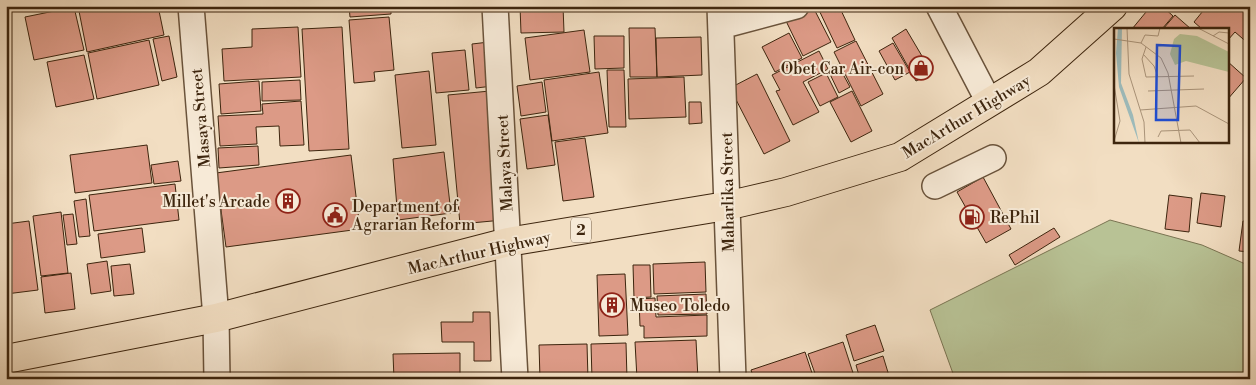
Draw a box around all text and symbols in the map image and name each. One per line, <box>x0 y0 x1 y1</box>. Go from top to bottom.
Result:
inset map <box>1114 28 1228 142</box>
shop icon: Obet Car Air-con <box>908 55 934 81</box>
place label: Obet Car Air-con <box>781 59 904 79</box>
street label: Masaya Street <box>187 67 215 168</box>
street label: MacArthur Highway <box>899 71 1034 163</box>
street label: Malaya Street <box>492 113 518 212</box>
street label: Maharlika Street <box>717 131 739 252</box>
building icon: Millet's Arcade <box>275 188 301 214</box>
place label: Millet's Arcade <box>162 192 270 212</box>
place label: Department of Agrarian Reform <box>351 197 475 235</box>
public building icon: Department of Agrarian Reform <box>322 202 348 228</box>
fuel station icon: RePhil <box>959 204 985 230</box>
place label: RePhil <box>990 208 1040 228</box>
road number: 2 <box>571 218 591 242</box>
street label: MacArthur Highway <box>406 227 553 279</box>
building icon: Museo Toledo <box>599 292 625 318</box>
place label: Museo Toledo <box>630 296 730 316</box>

